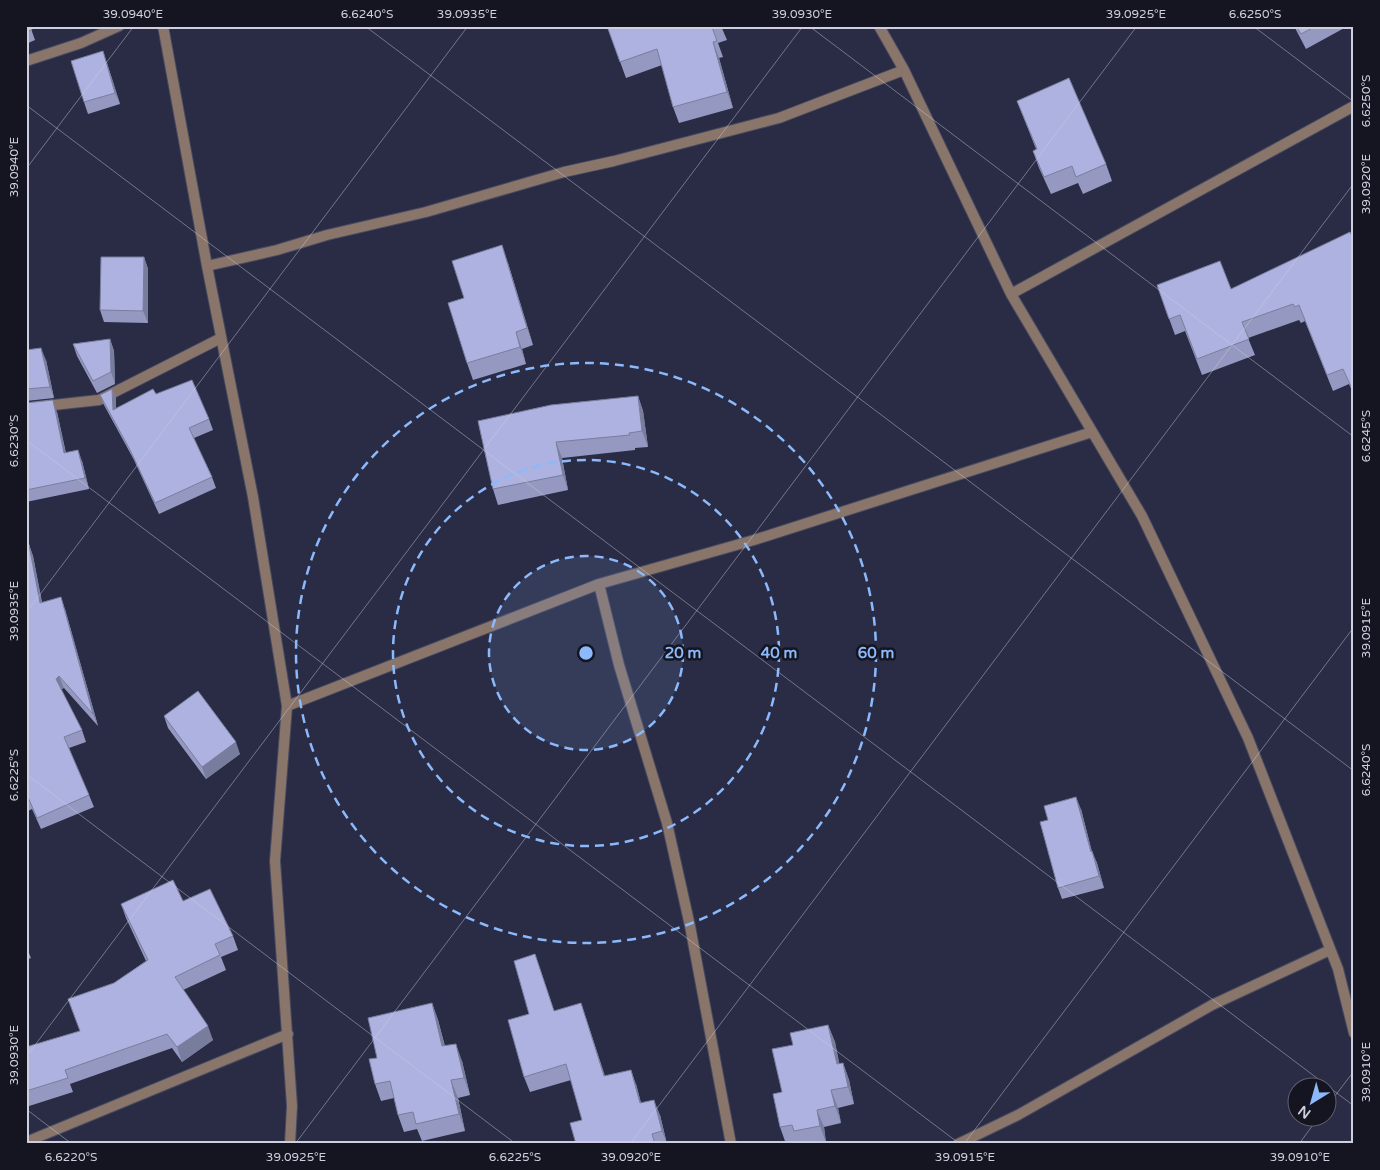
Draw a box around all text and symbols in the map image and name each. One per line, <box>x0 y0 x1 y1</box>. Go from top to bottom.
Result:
text: 39.0940°E <box>103 7 164 21</box>
text: 6.6240°S <box>341 7 393 21</box>
text: 39.0935°E <box>437 7 497 21</box>
text: 39.0930°E <box>772 7 833 21</box>
text: 39.0925°E <box>1106 7 1166 21</box>
text: 6.6250°S <box>1229 7 1281 21</box>
text: 6.6250°S <box>1359 75 1373 127</box>
text: 39.0940°E <box>7 136 21 197</box>
text: 39.0920°E <box>1359 153 1373 214</box>
text: 6.6245°S <box>1359 410 1373 462</box>
text: 6.6230°S <box>7 415 21 467</box>
text: 39.0935°E <box>7 581 21 641</box>
text: 39.0915°E <box>1359 598 1373 658</box>
centre of rings <box>577 644 595 662</box>
text: 20 m <box>665 644 701 662</box>
text: 40 m <box>761 644 797 662</box>
text: 60 m <box>858 644 894 662</box>
text: 6.6240°S <box>1359 744 1373 796</box>
text: 6.6225°S <box>7 749 21 801</box>
text: 39.0930°E <box>7 1024 21 1085</box>
text: 39.0910°E <box>1359 1041 1373 1102</box>
north arrow <box>1288 1078 1338 1128</box>
text: N <box>1295 1102 1314 1122</box>
text: 6.6220°S <box>45 1150 97 1164</box>
text: 39.0925°E <box>266 1150 326 1164</box>
text: 6.6225°S <box>489 1150 541 1164</box>
text: 39.0920°E <box>601 1150 662 1164</box>
text: 39.0915°E <box>935 1150 995 1164</box>
text: 39.0910°E <box>1270 1150 1331 1164</box>

